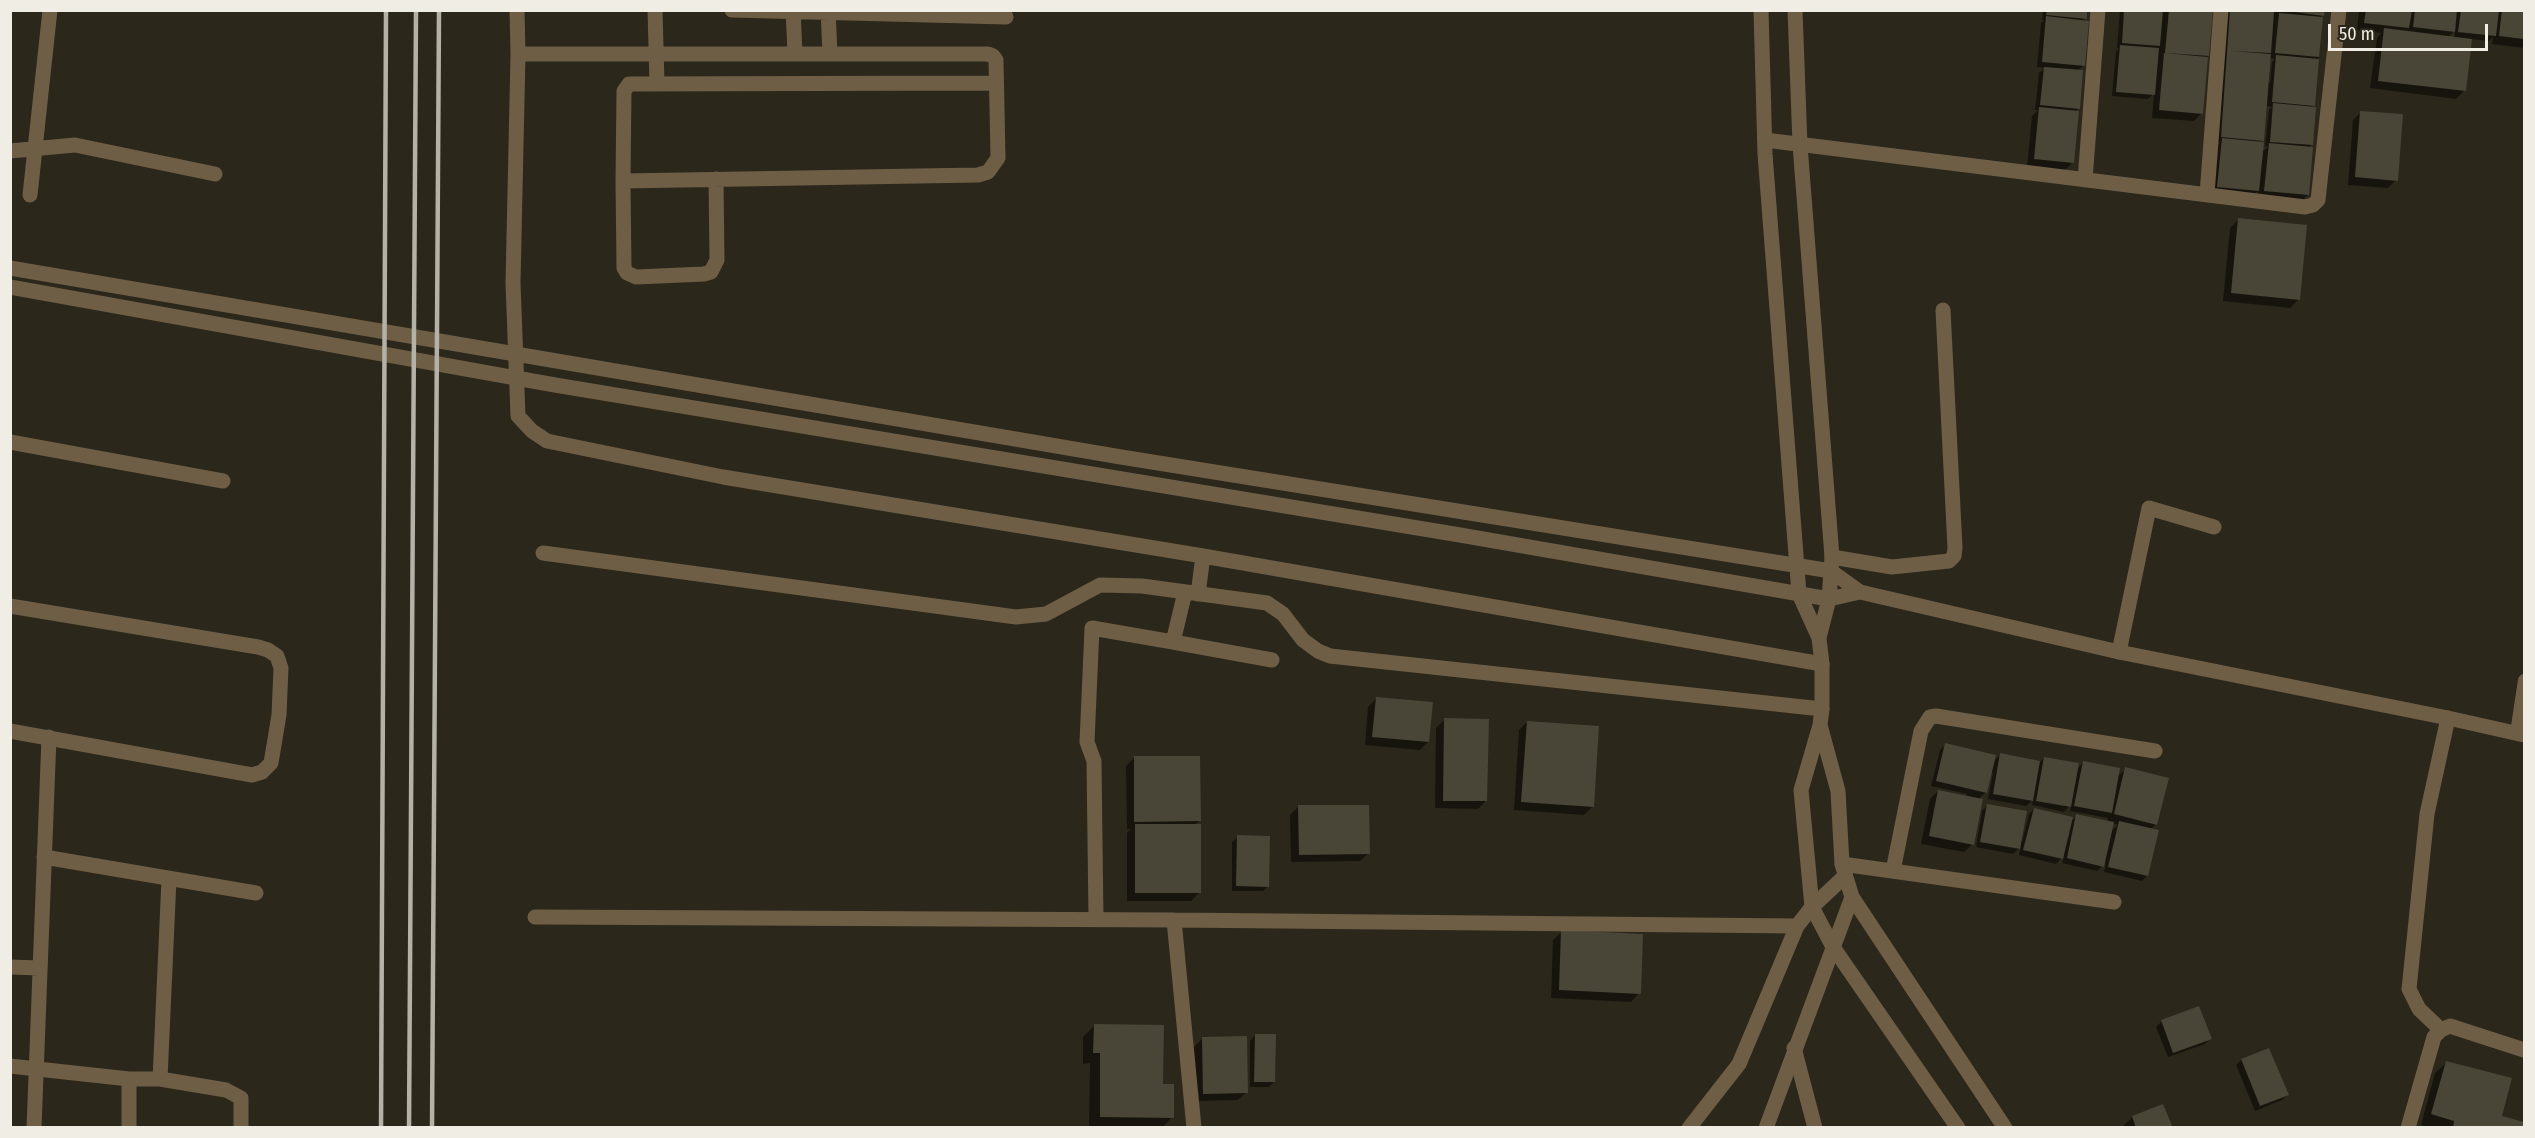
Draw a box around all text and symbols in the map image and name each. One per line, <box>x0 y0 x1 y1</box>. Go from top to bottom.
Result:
scale bar <box>2331 12 2492 50</box>
text: 50 m <box>2339 23 2375 45</box>

